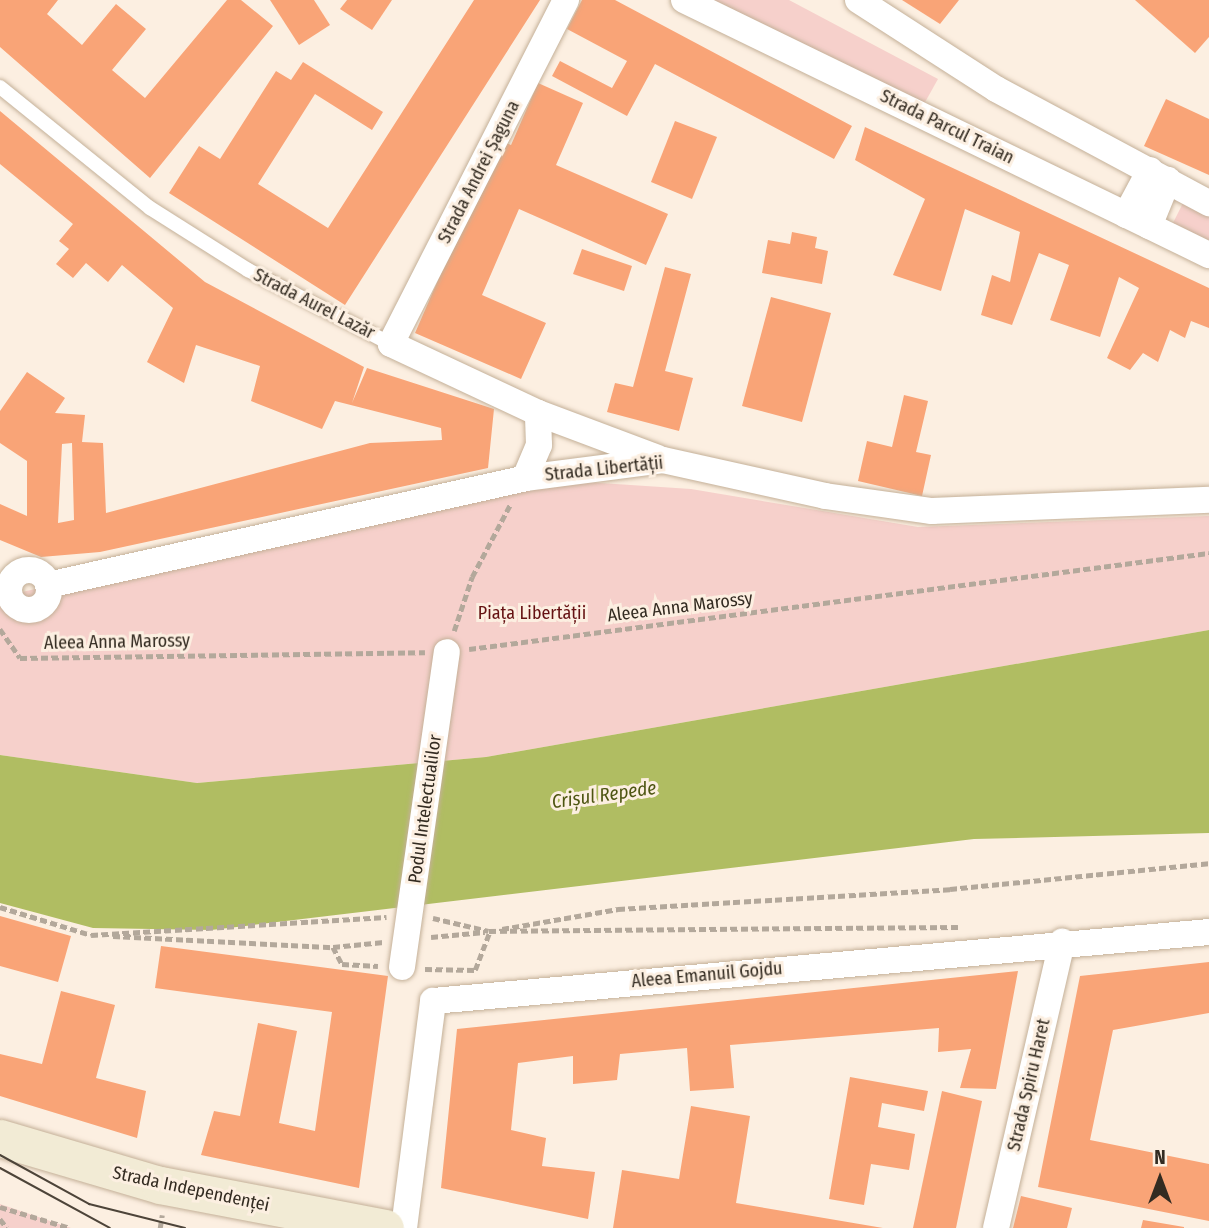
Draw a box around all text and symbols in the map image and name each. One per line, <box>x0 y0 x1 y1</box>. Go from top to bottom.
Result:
street label: Strada Parcul Traian <box>877 85 1017 169</box>
street label: Strada Andrei Șaguna <box>434 97 524 247</box>
street label: Strada Aurel Lazăr <box>250 264 378 344</box>
street label: Strada Libertății <box>544 452 664 486</box>
street label: Aleea Anna Marossy <box>606 587 754 627</box>
park label: Piața Libertății <box>478 602 586 624</box>
street label: Aleea Anna Marossy <box>44 630 190 654</box>
street label: Podul Intelectualilor <box>404 733 446 885</box>
water label: Crișul Repede <box>550 776 658 814</box>
street label: Aleea Emanuil Gojdu <box>631 958 783 992</box>
street label: Strada Spiru Haret <box>1003 1017 1055 1153</box>
north arrow <box>1125 1144 1195 1214</box>
text: N <box>1154 1146 1166 1169</box>
street label: Strada Independenței <box>111 1162 271 1216</box>

